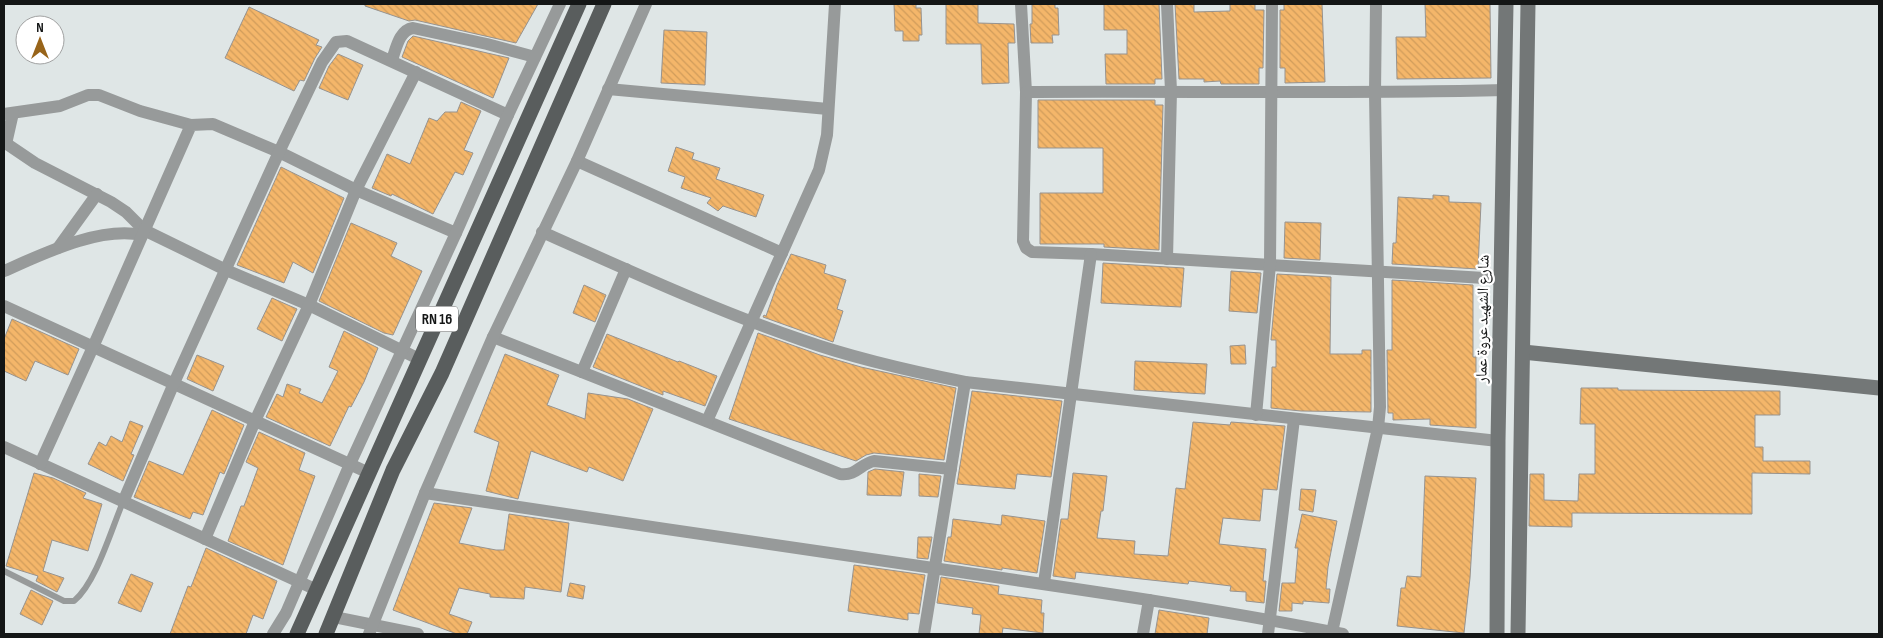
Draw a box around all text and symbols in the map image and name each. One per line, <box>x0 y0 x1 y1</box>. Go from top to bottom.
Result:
north arrow <box>15 15 65 65</box>
text: N <box>36 19 44 36</box>
street label: شارع الشهيد عروة عمار <box>1472 254 1494 385</box>
road number: RN 16 <box>416 306 458 332</box>

